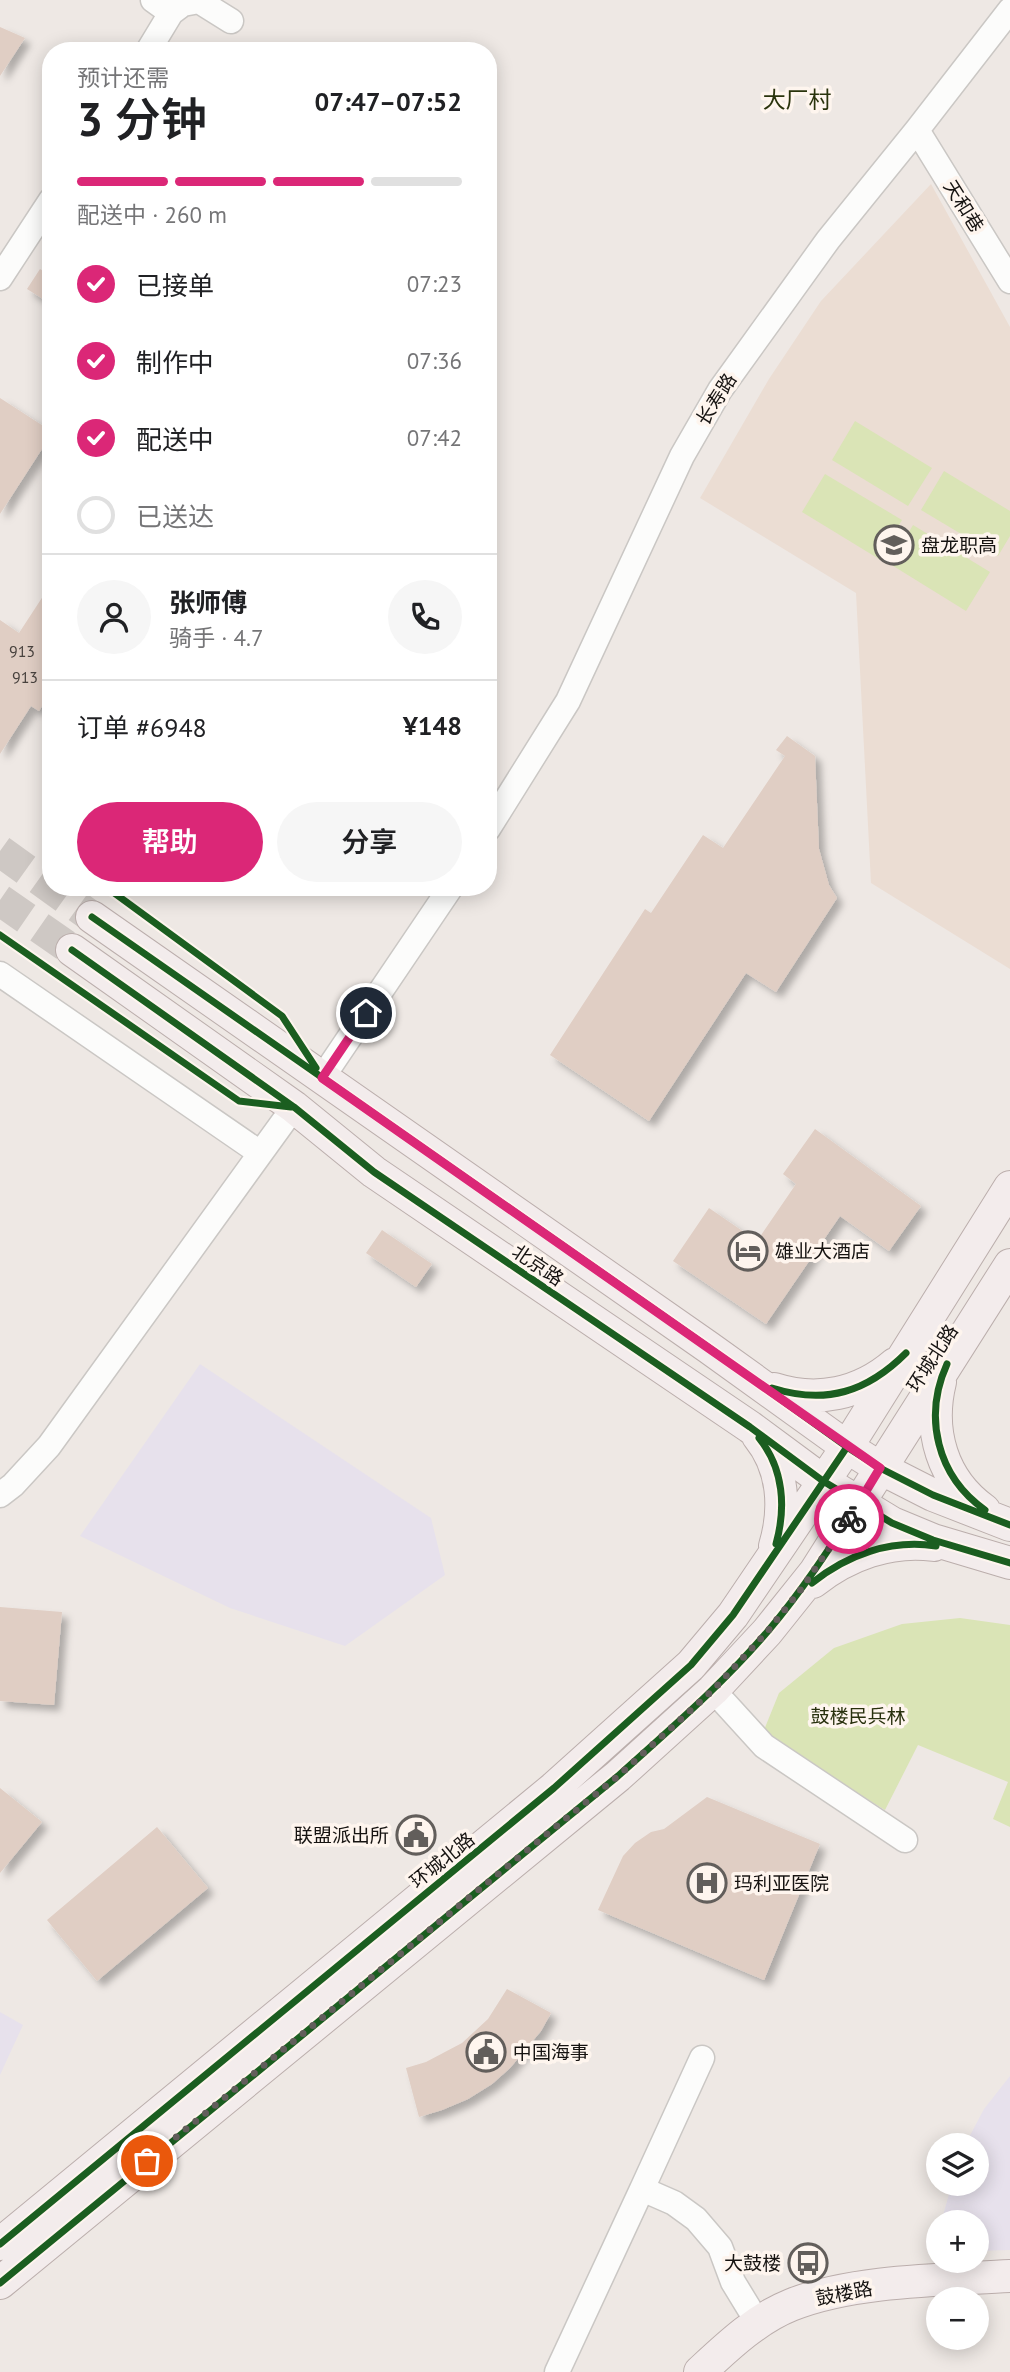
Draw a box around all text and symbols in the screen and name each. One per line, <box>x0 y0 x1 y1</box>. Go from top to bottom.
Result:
text: 预计还需 <box>77 63 169 92</box>
text: 07:47–07:52 <box>315 85 462 118</box>
district label: 大厂村 <box>763 85 832 114</box>
text: 3 分钟 <box>77 89 207 149</box>
street label: 天和巷 <box>939 175 989 237</box>
text: 配送中 · 260 m <box>77 200 227 229</box>
icon: check <box>77 265 115 303</box>
text: 已接单 <box>136 269 214 302</box>
text: 07:23 <box>407 269 462 298</box>
icon: check <box>77 342 115 380</box>
text: 制作中 <box>136 346 214 379</box>
text: 07:36 <box>407 346 462 375</box>
street label: 长寿路 <box>691 368 741 430</box>
icon: check <box>77 419 115 457</box>
text: 配送中 <box>136 423 214 456</box>
text: 07:42 <box>407 423 462 452</box>
text: 已送达 <box>136 500 214 533</box>
school or university icon: 盘龙职高 <box>873 524 915 566</box>
place label: 盘龙职高 <box>921 533 997 557</box>
button: person <box>77 580 151 654</box>
button: phone <box>388 580 462 654</box>
text: 张师傅 <box>169 586 247 619</box>
text: 骑手 · 4.7 <box>169 623 263 652</box>
house number: 913 <box>9 641 35 661</box>
house number: 913 <box>12 667 38 687</box>
text: ¥148 <box>403 709 462 742</box>
text: 订单 #6948 <box>77 711 207 744</box>
button: 帮助 <box>77 802 263 882</box>
button: 分享 <box>277 802 462 882</box>
pin <box>336 983 396 1043</box>
icon: home <box>347 994 385 1032</box>
hotel icon: 雄业大酒店 <box>727 1230 769 1272</box>
street label: 北京路 <box>508 1239 568 1291</box>
place label: 雄业大酒店 <box>775 1239 870 1263</box>
street label: 环城北路 <box>901 1320 963 1396</box>
courier <box>814 1484 884 1554</box>
icon: bike <box>830 1500 868 1538</box>
park label: 鼓楼民兵林 <box>810 1704 906 1728</box>
public building icon: 联盟派出所 <box>395 1814 437 1856</box>
place label: 联盟派出所 <box>294 1823 389 1847</box>
street label: 环城北路 <box>405 1827 479 1893</box>
hospital icon: 玛利亚医院 <box>686 1862 728 1904</box>
place label: 玛利亚医院 <box>734 1871 829 1895</box>
public building icon: 中国海事 <box>465 2031 507 2073</box>
place label: 中国海事 <box>513 2040 589 2064</box>
pin <box>117 2131 177 2191</box>
map controls <box>926 2133 989 2350</box>
button: layers <box>926 2133 989 2196</box>
icon: bag <box>128 2142 166 2180</box>
button: + <box>926 2210 989 2273</box>
bus stop icon: 大鼓楼 <box>787 2242 829 2284</box>
place label: 大鼓楼 <box>724 2251 781 2275</box>
street label: 鼓楼路 <box>814 2276 874 2310</box>
button: − <box>926 2287 989 2350</box>

